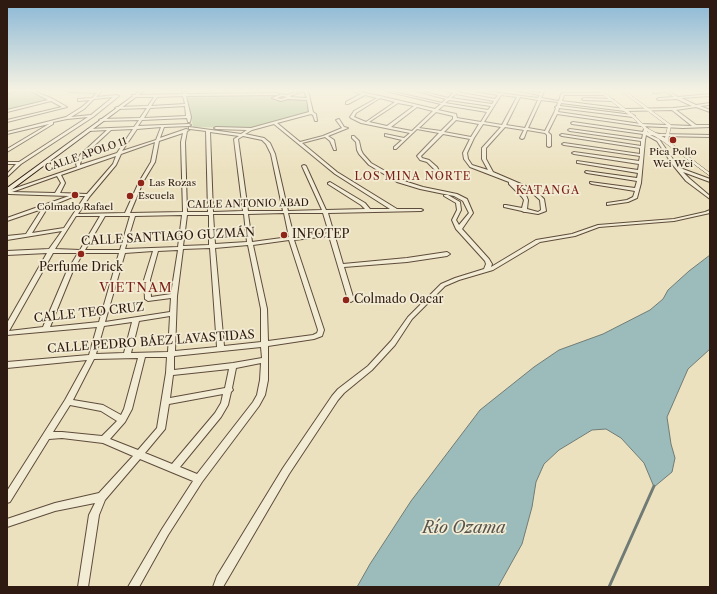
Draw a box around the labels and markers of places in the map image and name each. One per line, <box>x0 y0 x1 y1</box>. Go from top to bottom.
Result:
marker: Pica Pollo Wei Wei <box>668 135 678 145</box>
place label: Pica Pollo Wei Wei <box>649 146 697 170</box>
place label: Las Rozas <box>149 177 196 189</box>
marker: Las Rozas <box>136 178 146 188</box>
marker: Colmado Rafael <box>70 190 80 200</box>
place label: Escuela <box>138 190 175 202</box>
marker: Escuela <box>125 191 135 201</box>
place label: Colmado Rafael <box>37 201 113 213</box>
place label: INFOTEP <box>292 228 349 242</box>
marker: INFOTEP <box>279 230 289 240</box>
marker: Perfume Drick <box>76 249 86 259</box>
place label: Perfume Drick <box>39 261 123 275</box>
place label: Colmado Oacar <box>354 293 444 307</box>
marker: Colmado Oacar <box>341 295 351 305</box>

